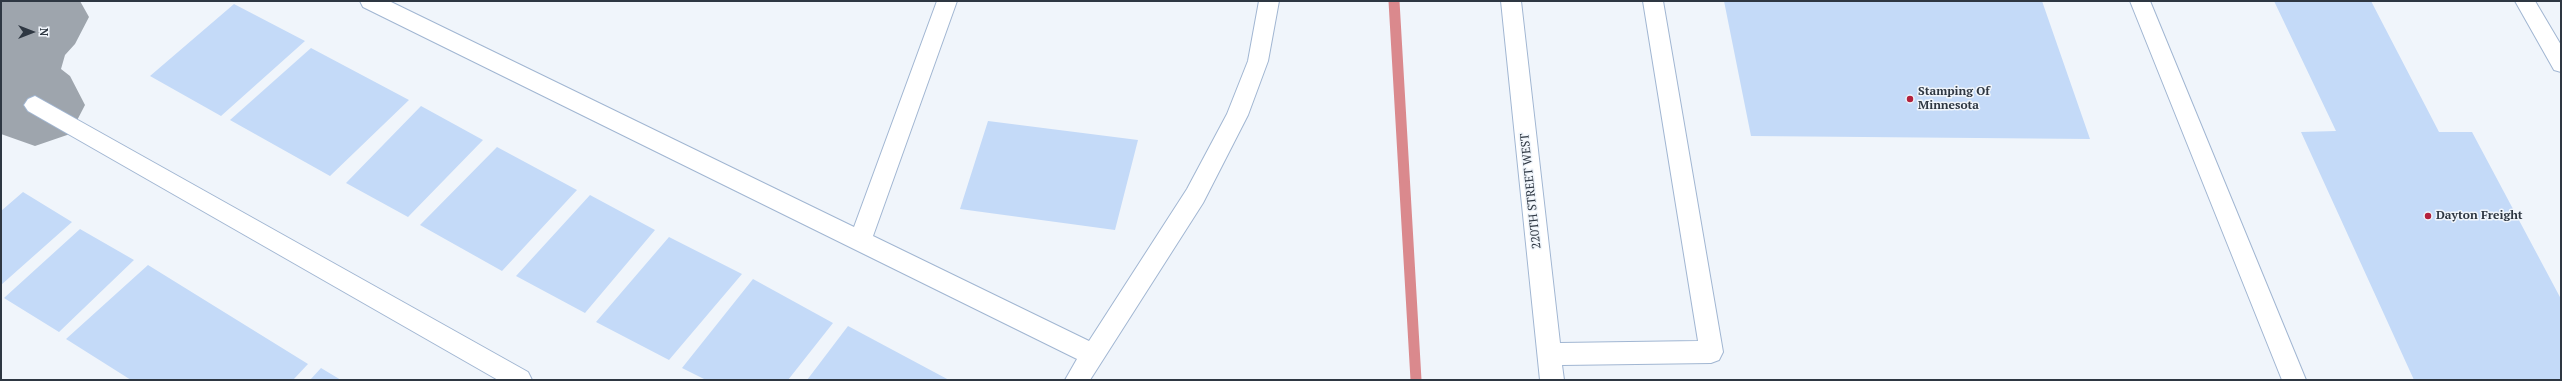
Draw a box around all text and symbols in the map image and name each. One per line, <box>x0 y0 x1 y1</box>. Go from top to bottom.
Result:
north arrow <box>12 12 52 52</box>
text: N <box>37 28 51 36</box>
place label: Stamping Of Minnesota <box>1918 85 1990 113</box>
marker: Stamping Of Minnesota <box>1905 94 1915 104</box>
street label: 220TH STREET WEST <box>1518 132 1544 250</box>
place label: Dayton Freight <box>2436 209 2523 223</box>
marker: Dayton Freight <box>2423 211 2433 221</box>

